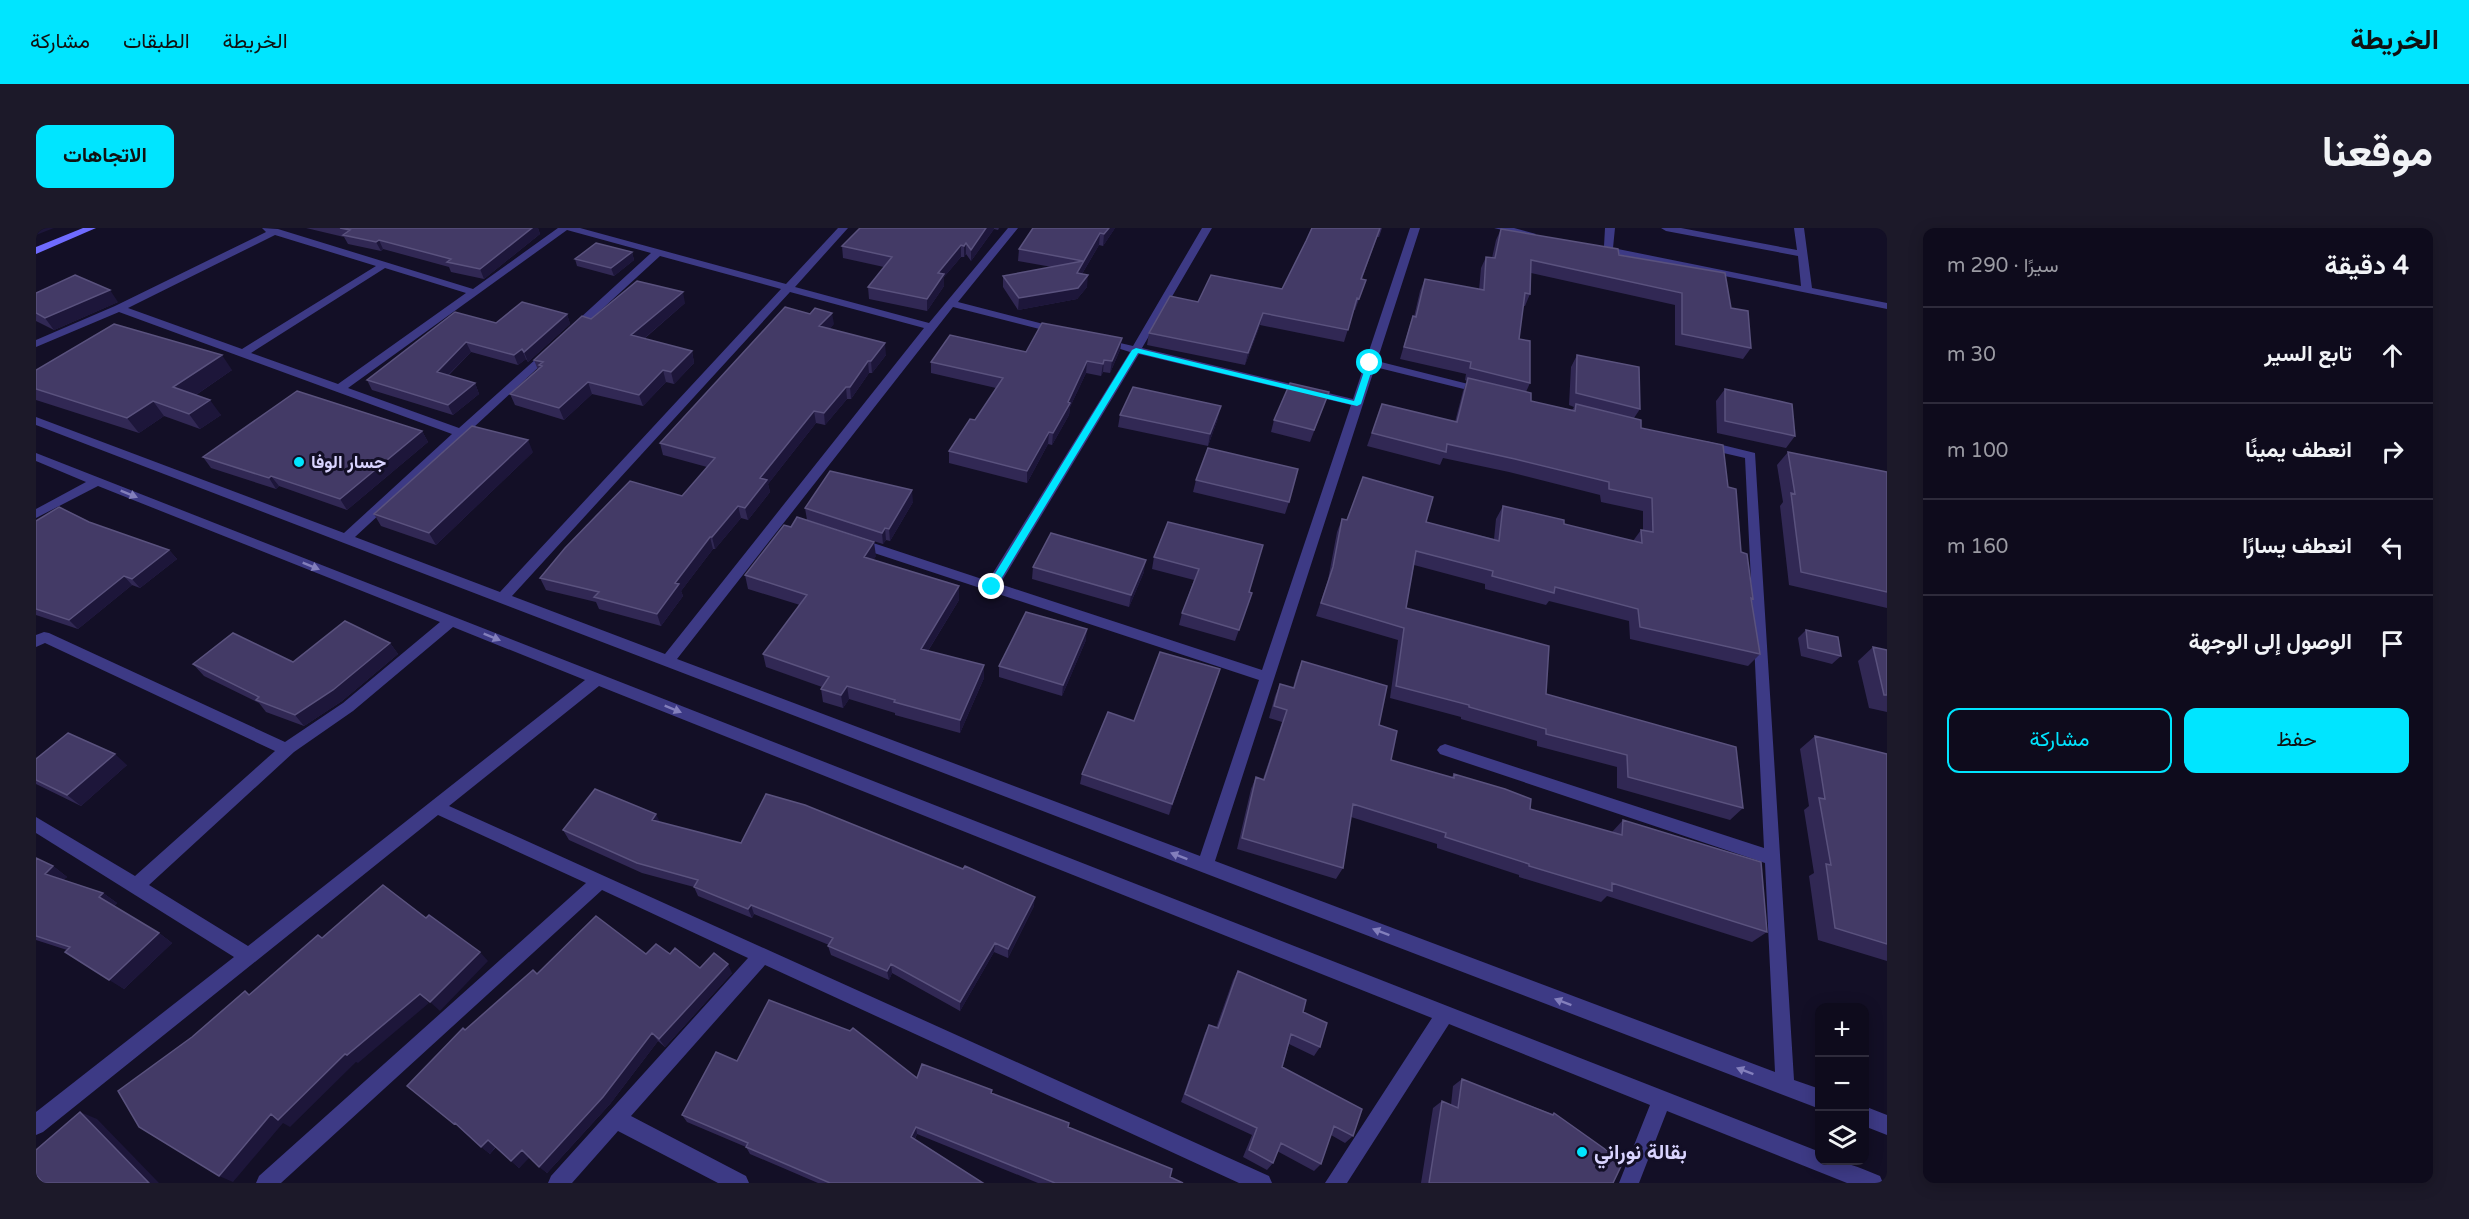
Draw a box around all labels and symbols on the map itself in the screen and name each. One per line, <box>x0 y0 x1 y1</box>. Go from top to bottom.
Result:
route start <box>1356 349 1382 375</box>
place label: جسار الوفا <box>311 451 386 473</box>
marker: جسار الوفا <box>292 455 306 469</box>
one-way arrow <box>121 489 139 499</box>
one-way arrow <box>302 562 320 571</box>
route end <box>978 573 1004 599</box>
one-way arrow <box>483 633 501 643</box>
one-way arrow <box>665 704 683 714</box>
one-way arrow <box>1170 850 1188 860</box>
one-way arrow <box>1371 927 1389 937</box>
one-way arrow <box>1554 997 1572 1006</box>
one-way arrow <box>1736 1066 1754 1075</box>
place label: بقالة نوراني <box>1594 1140 1687 1169</box>
marker: بقالة نوراني <box>1575 1145 1589 1159</box>

